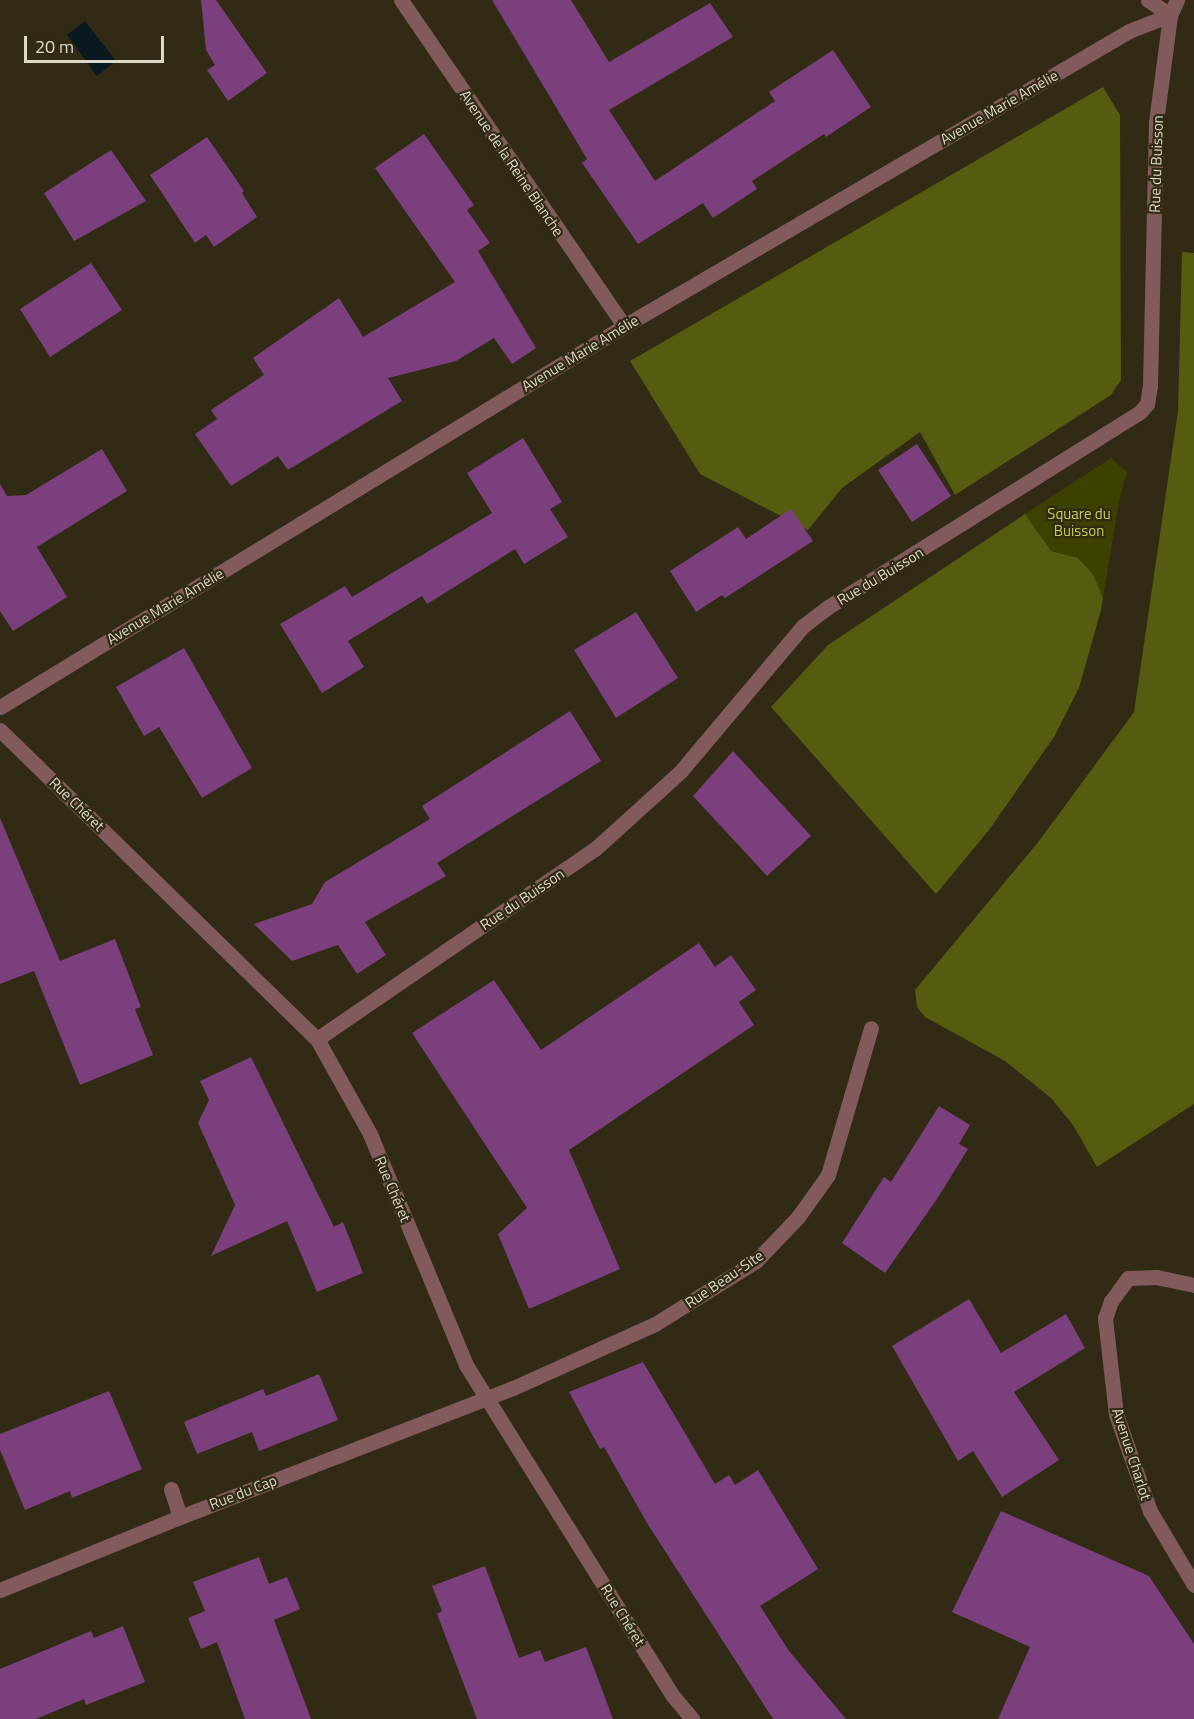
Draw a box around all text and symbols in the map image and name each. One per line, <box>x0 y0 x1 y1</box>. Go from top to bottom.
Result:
scale bar <box>27 24 166 62</box>
text: 20 m <box>35 33 74 60</box>
street label: Avenue Marie Amélie <box>937 66 1061 148</box>
street label: Avenue de la Reine Blanche <box>456 86 568 240</box>
street label: Rue du Buisson <box>1145 115 1167 213</box>
street label: Avenue Marie Amélie <box>518 311 642 395</box>
park label: Square du Buisson <box>1047 504 1111 539</box>
street label: Rue du Buisson <box>834 543 926 609</box>
street label: Avenue Marie Amélie <box>103 564 227 648</box>
street label: Rue Chéret <box>46 773 108 835</box>
street label: Rue du Buisson <box>476 864 568 934</box>
street label: Rue Chéret <box>371 1153 415 1225</box>
street label: Rue Beau-Site <box>681 1246 767 1312</box>
street label: Avenue Charlot <box>1109 1406 1155 1502</box>
street label: Rue du Cap <box>207 1471 279 1513</box>
street label: Rue Chéret <box>597 1581 649 1649</box>

